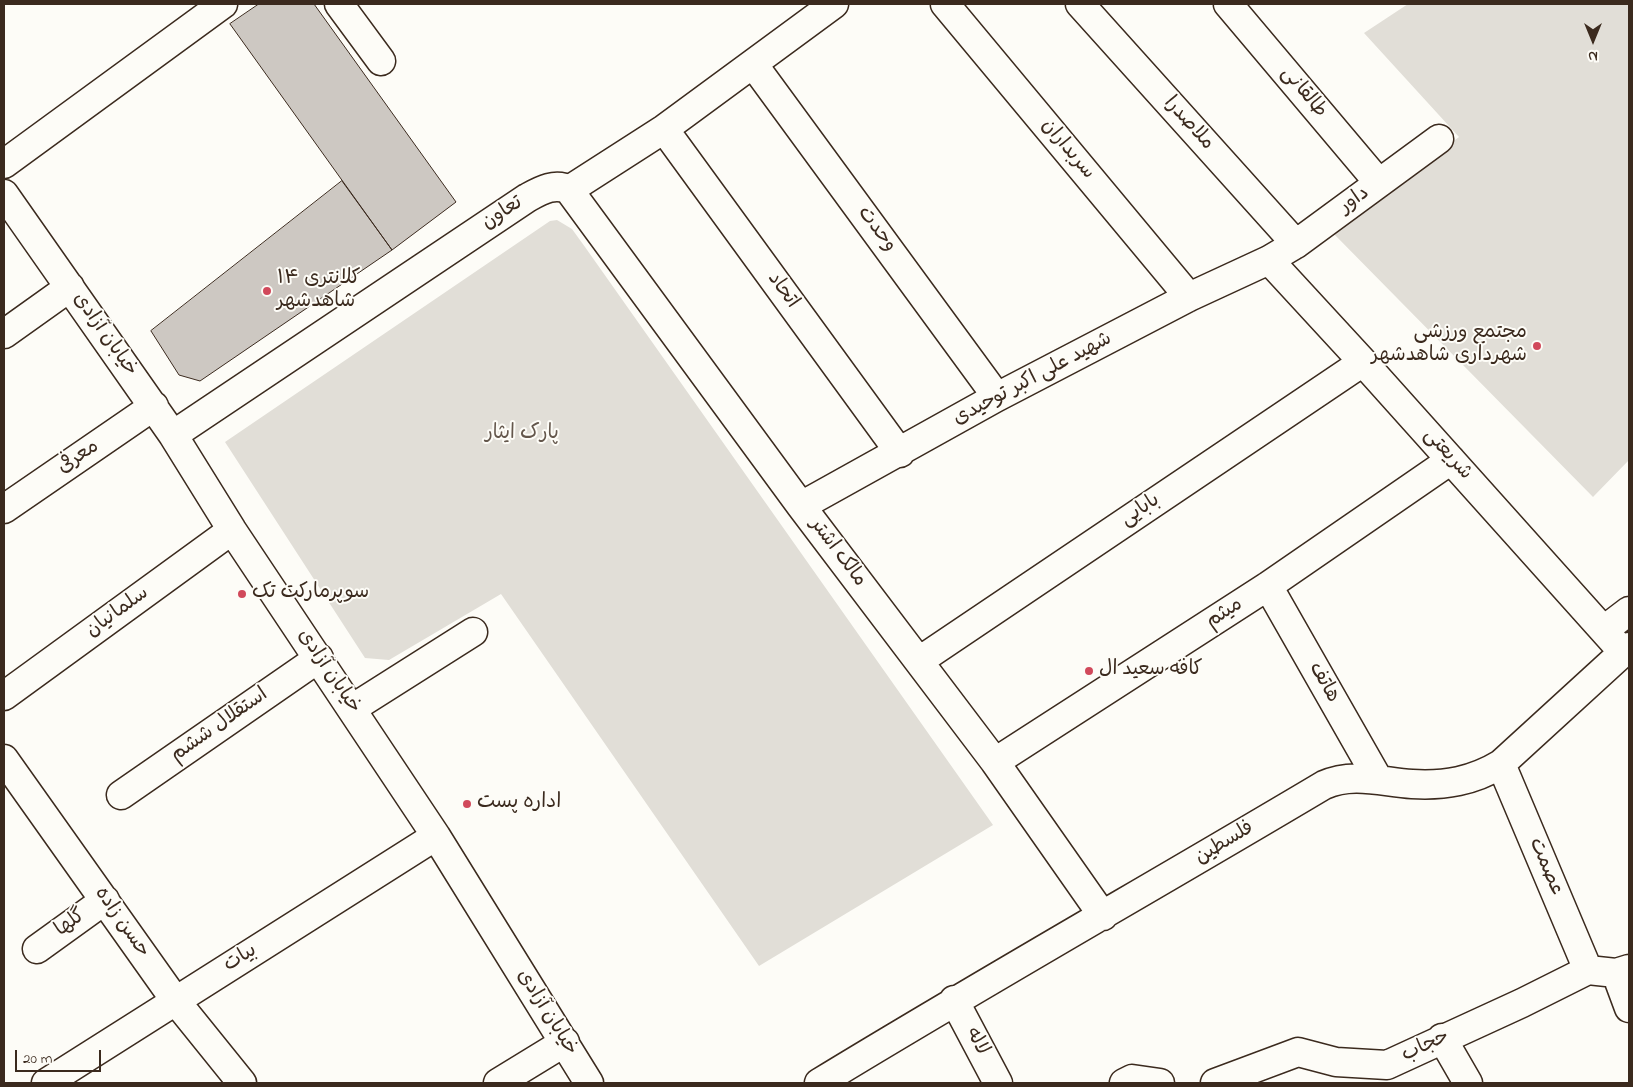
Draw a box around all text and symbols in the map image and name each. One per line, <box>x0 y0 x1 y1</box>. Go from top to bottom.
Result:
north arrow <box>1568 15 1618 65</box>
text: N <box>1588 45 1598 66</box>
street label: طالقانی <box>1275 63 1331 123</box>
street label: ملاصدرا <box>1158 92 1218 156</box>
street label: سربداران <box>1035 115 1099 185</box>
street label: داور <box>1335 182 1375 220</box>
street label: تعاون <box>478 192 528 236</box>
street label: وحدت <box>851 203 901 257</box>
place label: کلانتری ۱۴ شاهد‌شهر <box>277 268 361 315</box>
street label: اتحاد <box>761 268 803 314</box>
marker: کلانتری ۱۴ شاهد‌شهر <box>261 285 273 297</box>
street label: خیابان آزادی <box>66 288 142 382</box>
place label: مجتمع ورزشی شهرداری شاهد‌شهر <box>1371 322 1527 369</box>
street label: شهید علی اکبر توحیدی <box>949 328 1117 432</box>
marker: مجتمع ورزشی شهرداری شاهد‌شهر <box>1531 340 1543 352</box>
park label: پارک ایثار <box>485 423 559 447</box>
street label: شریعتی <box>1418 424 1476 486</box>
street label: معرفی <box>54 435 104 481</box>
street label: بابایی <box>1117 489 1165 533</box>
street label: مالک اشتر <box>803 514 871 592</box>
street label: سلمانیان <box>82 582 154 644</box>
place label: سوپرمارکت تک <box>252 582 369 606</box>
marker: سوپرمارکت تک <box>236 588 248 600</box>
street label: میثم <box>1202 593 1248 635</box>
street label: خیابان آزادی <box>291 625 365 719</box>
place label: کافه سعید ال <box>1099 659 1203 683</box>
street label: هاتف <box>1302 659 1344 707</box>
marker: کافه سعید ال <box>1083 665 1095 677</box>
street label: استقلال ششم <box>167 684 273 768</box>
place label: اداره پست <box>477 792 561 816</box>
marker: اداره پست <box>461 798 473 810</box>
street label: فلسطین <box>1191 817 1259 871</box>
street label: عصمت <box>1522 835 1568 899</box>
street label: حسن زاده <box>88 883 154 963</box>
street label: گلها <box>51 905 91 943</box>
street label: بیات <box>220 940 262 978</box>
street label: خیابان آزادی <box>510 966 582 1060</box>
street label: لاله <box>959 1024 993 1060</box>
street label: حجاب <box>1398 1026 1454 1068</box>
scale bar <box>18 1040 104 1072</box>
text: 20 m <box>23 1048 52 1070</box>

